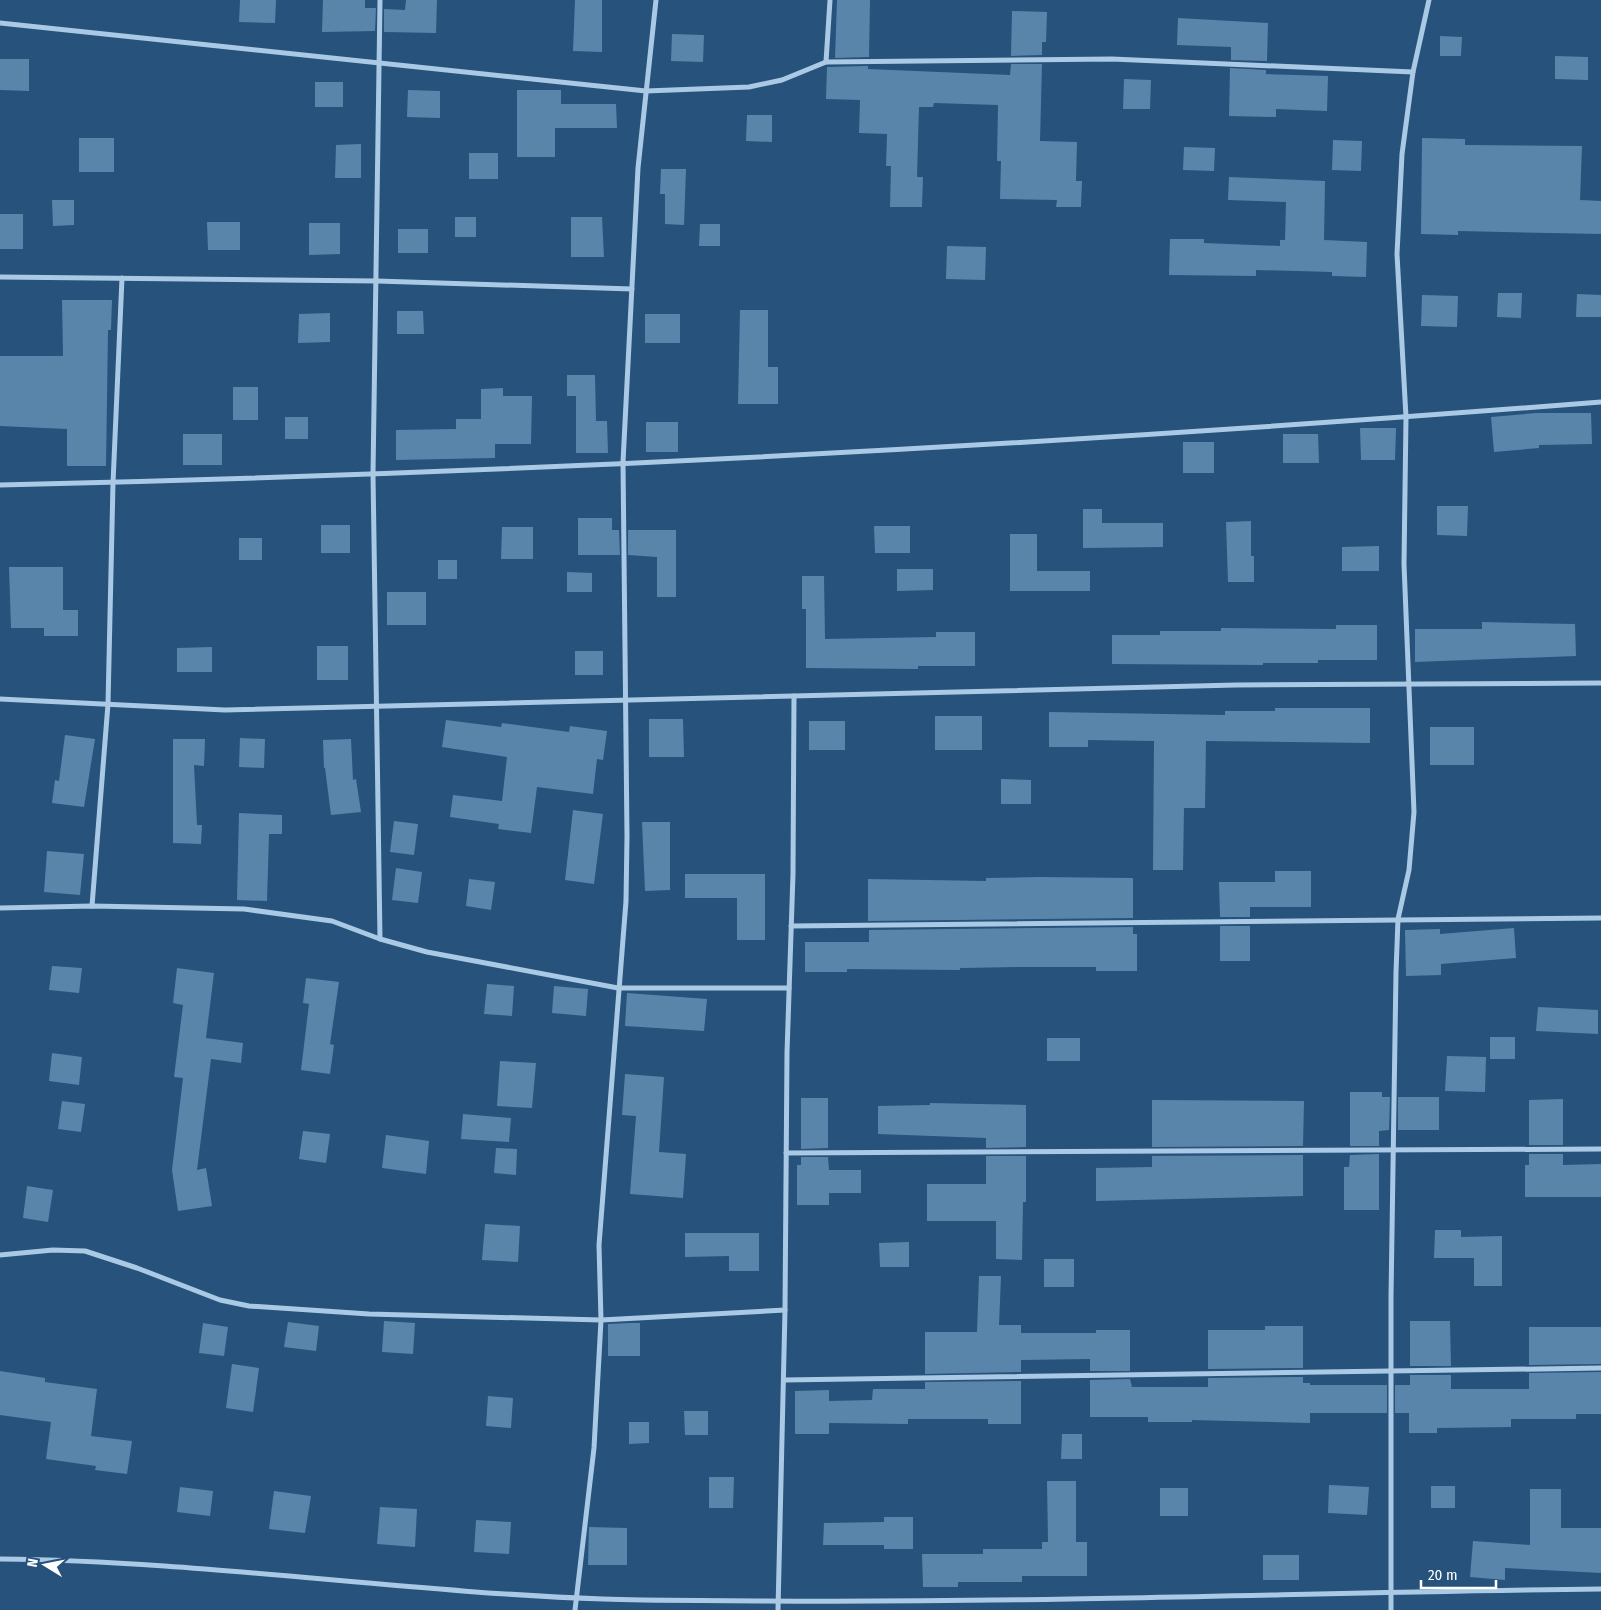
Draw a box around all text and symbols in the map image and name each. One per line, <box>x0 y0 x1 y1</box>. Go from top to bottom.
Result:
north arrow <box>20 1540 70 1590</box>
text: N <box>24 1557 42 1568</box>
scale bar <box>1421 1558 1496 1590</box>
text: 20 m <box>1428 1566 1458 1584</box>

